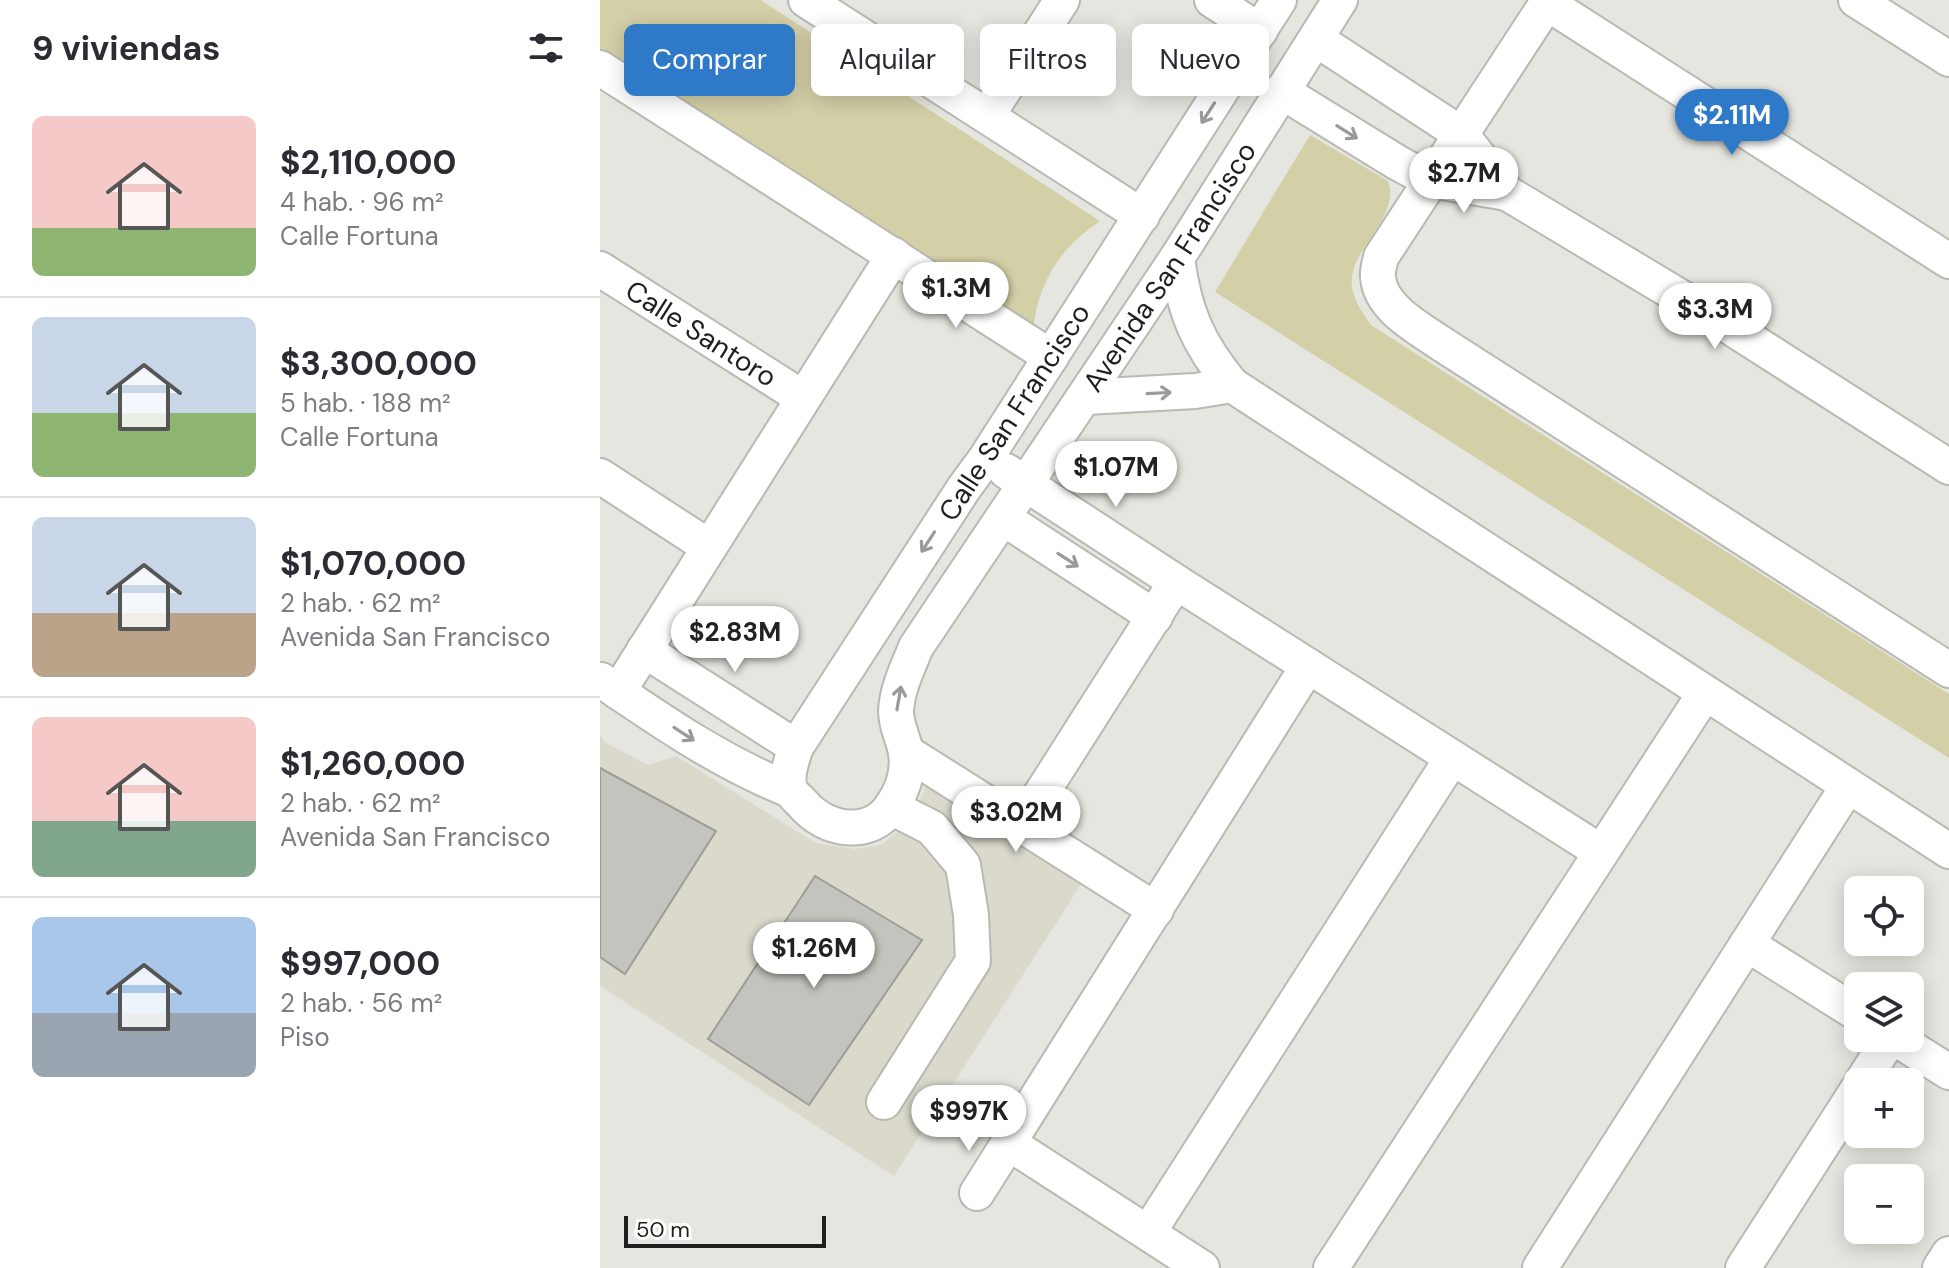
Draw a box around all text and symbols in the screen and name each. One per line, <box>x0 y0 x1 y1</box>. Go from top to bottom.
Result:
chip: Comprar <box>624 24 795 96</box>
chip: Alquilar <box>811 24 964 96</box>
chip: Filtros <box>980 24 1116 96</box>
chip: Nuevo <box>1132 24 1269 96</box>
text: 9 viviendas <box>32 26 220 71</box>
icon: filters <box>524 26 568 70</box>
pin: $2.11M <box>1667 89 1797 157</box>
text: $2.11M <box>1693 98 1771 132</box>
one-way arrow <box>1199 102 1216 124</box>
one-way arrow <box>1335 124 1358 140</box>
street label: Avenida San Francisco <box>1075 135 1265 399</box>
text: $2,110,000 <box>280 140 456 185</box>
pin: $2.7M <box>1408 147 1520 215</box>
icon: home <box>96 148 192 244</box>
text: $2.7M <box>1427 156 1501 190</box>
text: 4 hab. · 96 m² <box>280 185 444 219</box>
text: Calle Fortuna <box>280 219 439 253</box>
pin: $1.3M <box>900 262 1012 330</box>
text: $1.3M <box>921 271 991 305</box>
street label: Calle Santoro <box>618 272 784 396</box>
pin: $3.3M <box>1659 283 1771 351</box>
text: $3.3M <box>1677 292 1753 326</box>
street label: Calle San Francisco <box>930 296 1099 528</box>
text: $3,300,000 <box>280 341 477 386</box>
icon: home <box>96 349 192 445</box>
one-way arrow <box>1145 385 1172 400</box>
text: 5 hab. · 188 m² <box>280 386 451 420</box>
text: Calle Fortuna <box>280 420 439 454</box>
pin: $1.07M <box>1051 441 1181 509</box>
text: $1.07M <box>1073 450 1159 484</box>
one-way arrow <box>920 531 937 553</box>
text: $1,070,000 <box>280 541 466 586</box>
icon: home <box>96 549 192 645</box>
one-way arrow <box>1056 553 1079 569</box>
text: 2 hab. · 62 m² <box>280 586 441 620</box>
pin: $2.83M <box>670 606 800 674</box>
text: $2.83M <box>689 615 781 649</box>
text: Avenida San Francisco <box>280 620 550 654</box>
one-way arrow <box>892 686 907 712</box>
one-way arrow <box>672 725 694 742</box>
text: $1,260,000 <box>280 741 466 786</box>
icon: home <box>96 749 192 845</box>
text: 2 hab. · 62 m² <box>280 786 441 820</box>
pin: $3.02M <box>951 786 1081 854</box>
text: $3.02M <box>969 795 1063 829</box>
text: Avenida San Francisco <box>280 820 550 854</box>
map controls <box>1844 876 1924 1244</box>
button: locate <box>1844 876 1924 956</box>
pin: $1.26M <box>749 922 879 990</box>
text: $1.26M <box>771 931 857 965</box>
text: $997,000 <box>280 941 440 986</box>
icon: home <box>96 949 192 1045</box>
button: layers <box>1844 972 1924 1052</box>
text: 2 hab. · 56 m² <box>280 986 442 1020</box>
text: Piso <box>280 1020 330 1054</box>
button: + <box>1844 1068 1924 1148</box>
pin: $997K <box>913 1085 1025 1153</box>
text: $997K <box>929 1094 1009 1128</box>
button: − <box>1844 1164 1924 1244</box>
scale bar <box>624 1212 826 1248</box>
text: 50 m <box>636 1215 690 1244</box>

